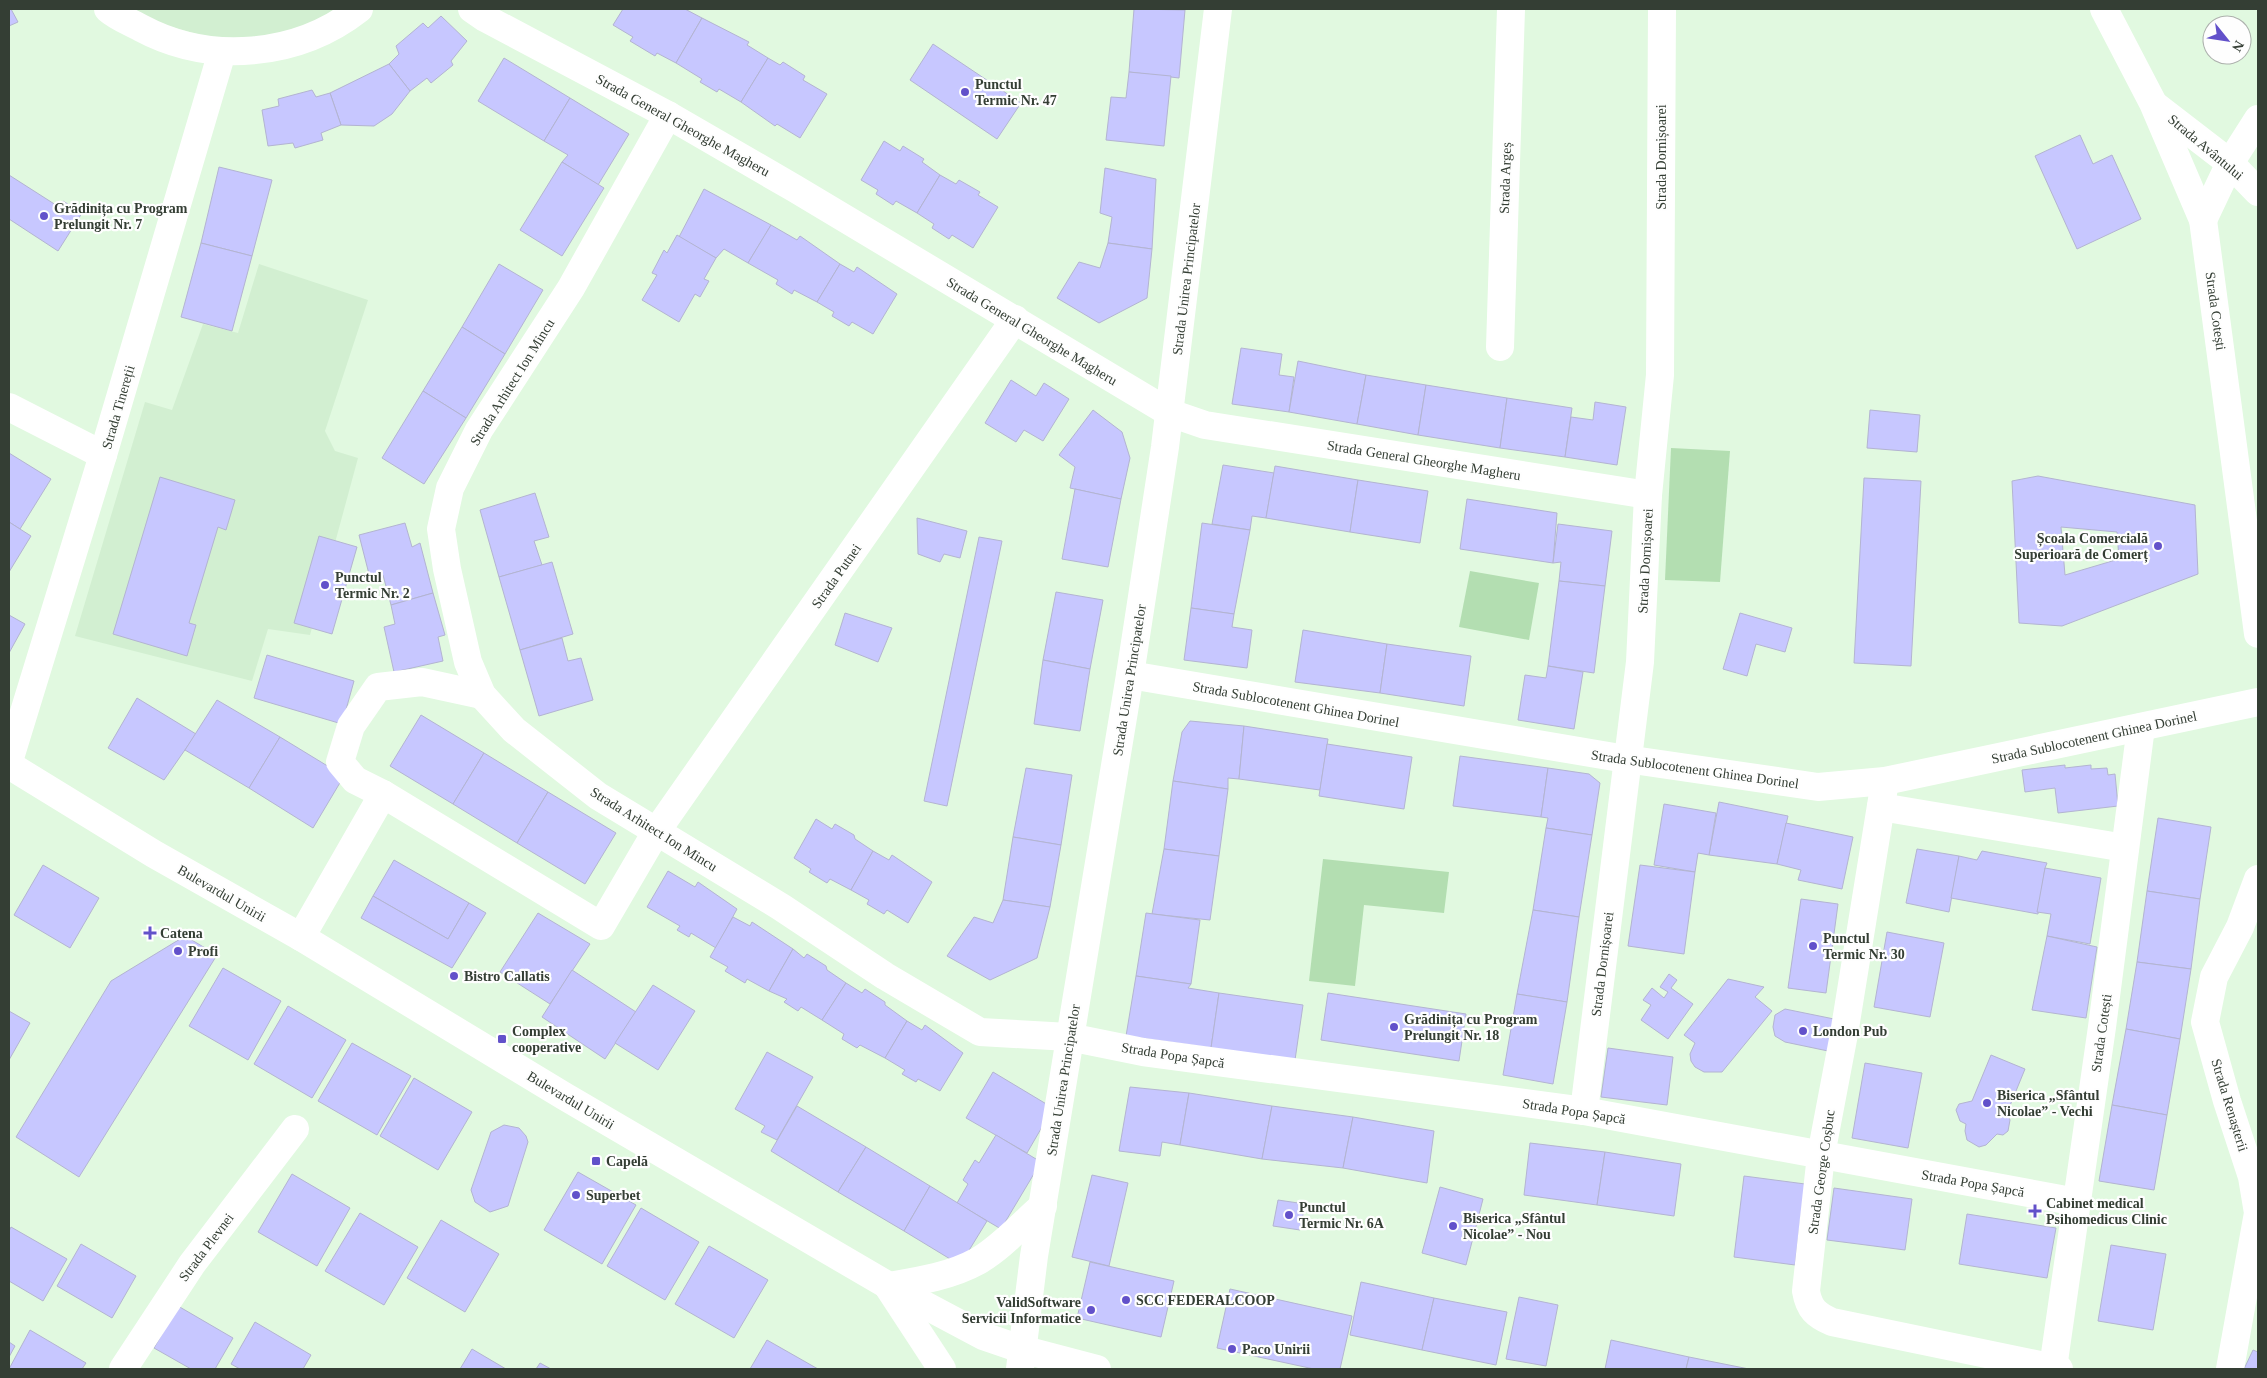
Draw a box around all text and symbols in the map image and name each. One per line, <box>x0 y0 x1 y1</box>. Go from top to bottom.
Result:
north arrow <box>2202 15 2252 65</box>
text: N <box>2229 38 2247 54</box>
street label: Strada General Gheorghe Magheru <box>593 71 772 180</box>
place label: Punctul Termic Nr. 47 <box>975 77 1057 108</box>
marker: Punctul Termic Nr. 47 <box>959 86 971 98</box>
street label: Strada Dornișoarei <box>1654 104 1670 210</box>
street label: Strada Avântului <box>2165 112 2246 183</box>
street label: Strada Argeș <box>1497 142 1515 214</box>
place label: Grădinița cu Program Prelungit Nr. 7 <box>54 201 188 232</box>
street label: Strada Unirea Principatelor <box>1170 202 1203 356</box>
marker: Grădinița cu Program Prelungit Nr. 7 <box>38 210 50 222</box>
street label: Strada Cotești <box>2202 271 2228 351</box>
street label: Strada General Gheorghe Magheru <box>944 275 1120 388</box>
street label: Strada Arhitect Ion Mincu <box>467 316 558 448</box>
street label: Strada Tinereții <box>99 363 139 451</box>
street label: Strada General Gheorghe Magheru <box>1326 438 1522 483</box>
street label: Strada Dornișoarei <box>1635 508 1657 614</box>
place label: Școala Comercială Superioară de Comerț <box>2014 531 2148 563</box>
marker: Școala Comercială Superioară de Comerț <box>2152 540 2164 552</box>
street label: Strada Putnei <box>809 541 864 611</box>
place label: Punctul Termic Nr. 2 <box>335 570 410 601</box>
marker: Punctul Termic Nr. 2 <box>319 579 331 591</box>
street label: Strada Unirea Principatelor <box>1110 603 1149 757</box>
street label: Strada Sublocotenent Ghinea Dorinel <box>1191 679 1401 730</box>
street label: Strada Sublocotenent Ghinea Dorinel <box>1990 708 2198 767</box>
street label: Strada Sublocotenent Ghinea Dorinel <box>1590 747 1800 792</box>
street label: Strada Arhitect Ion Mincu <box>588 784 720 875</box>
street label: Bulevardul Unirii <box>175 862 269 925</box>
street label: Strada Dornișoarei <box>1589 911 1617 1017</box>
place label: Catena <box>160 926 203 941</box>
marker: Catena <box>144 927 156 939</box>
place label: Punctul Termic Nr. 30 <box>1823 931 1905 962</box>
marker: Punctul Termic Nr. 30 <box>1807 940 1819 952</box>
place label: Profi <box>188 944 218 959</box>
marker: Profi <box>172 945 184 957</box>
place label: Bistro Callatis <box>464 969 550 984</box>
marker: Bistro Callatis <box>448 970 460 982</box>
street label: Strada Cotești <box>2089 993 2115 1073</box>
street label: Strada Unirea Principatelor <box>1044 1003 1083 1157</box>
place label: Grădinița cu Program Prelungit Nr. 18 <box>1404 1012 1538 1043</box>
marker: Grădinița cu Program Prelungit Nr. 18 <box>1388 1021 1400 1033</box>
place label: Complex cooperative <box>512 1024 581 1055</box>
place label: London Pub <box>1813 1024 1888 1039</box>
marker: London Pub <box>1797 1025 1809 1037</box>
marker: Complex cooperative <box>496 1033 508 1045</box>
street label: Strada Popa Șapcă <box>1120 1040 1226 1072</box>
street label: Strada Renașterii <box>2207 1057 2251 1154</box>
street label: Bulevardul Unirii <box>524 1068 617 1132</box>
place label: Biserica „Sfântul Nicolae” - Vechi <box>1997 1088 2099 1119</box>
street label: Strada Popa Șapcă <box>1521 1096 1627 1128</box>
marker: Biserica „Sfântul Nicolae” - Vechi <box>1981 1097 1993 1109</box>
street label: Strada George Coșbuc <box>1805 1109 1839 1236</box>
place label: Capelă <box>606 1154 648 1169</box>
marker: Capelă <box>590 1155 602 1167</box>
street label: Strada Popa Șapcă <box>1920 1167 2026 1201</box>
place label: Superbet <box>586 1188 641 1203</box>
marker: Superbet <box>570 1189 582 1201</box>
place label: Cabinet medical Psihomedicus Clinic <box>2046 1196 2167 1227</box>
place label: Punctul Termic Nr. 6A <box>1299 1200 1385 1231</box>
marker: Cabinet medical Psihomedicus Clinic <box>2028 1204 2042 1218</box>
marker: Punctul Termic Nr. 6A <box>1283 1209 1295 1221</box>
street label: Strada Plevnei <box>176 1210 237 1284</box>
place label: Biserica „Sfântul Nicolae” - Nou <box>1463 1211 1565 1242</box>
marker: Biserica „Sfântul Nicolae” - Nou <box>1447 1220 1459 1232</box>
place label: SCC FEDERALCOOP <box>1136 1293 1275 1308</box>
marker: SCC FEDERALCOOP <box>1120 1294 1132 1306</box>
place label: ValidSoftware Servicii Informatice <box>962 1295 1081 1326</box>
marker: ValidSoftware Servicii Informatice <box>1085 1304 1097 1316</box>
place label: Paco Unirii <box>1242 1342 1310 1357</box>
marker: Paco Unirii <box>1226 1343 1238 1355</box>

